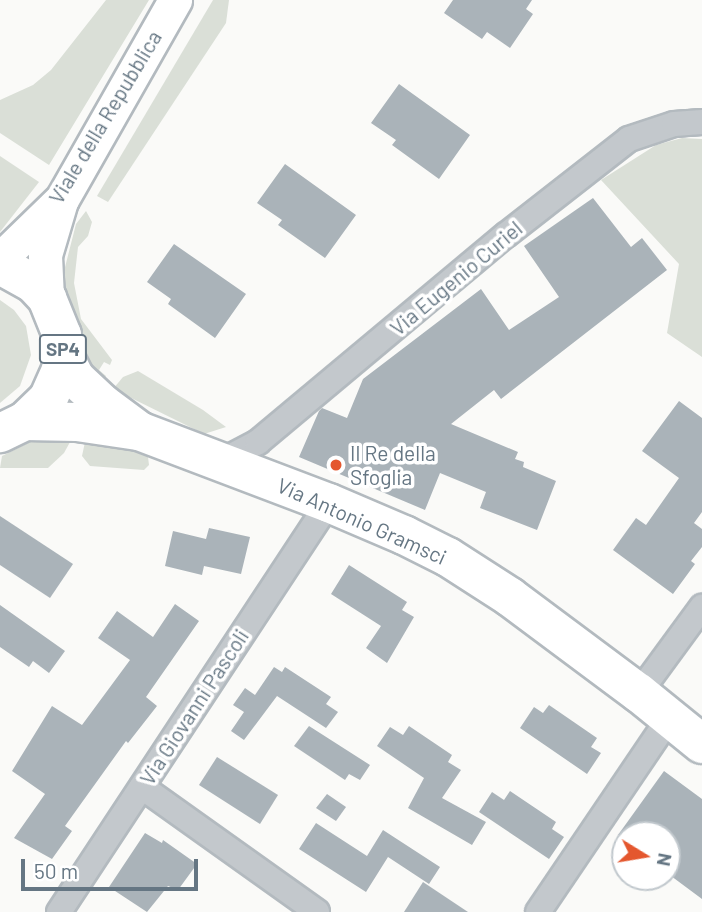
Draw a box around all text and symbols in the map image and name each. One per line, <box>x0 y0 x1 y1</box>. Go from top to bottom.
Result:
street label: Viale della Repubblica <box>43 26 167 208</box>
street label: Via Eugenio Curiel <box>385 216 527 340</box>
road number: SP4 <box>38 334 88 364</box>
place label: Il Re della Sfoglia <box>350 440 436 490</box>
marker: Il Re della Sfoglia <box>328 457 344 473</box>
street label: Via Antonio Gramsci <box>273 472 451 570</box>
street label: Via Giovanni Pascoli <box>134 625 254 789</box>
north arrow <box>611 821 681 891</box>
scale bar <box>24 846 201 890</box>
text: N <box>653 851 678 868</box>
text: 50 m <box>34 858 78 883</box>

